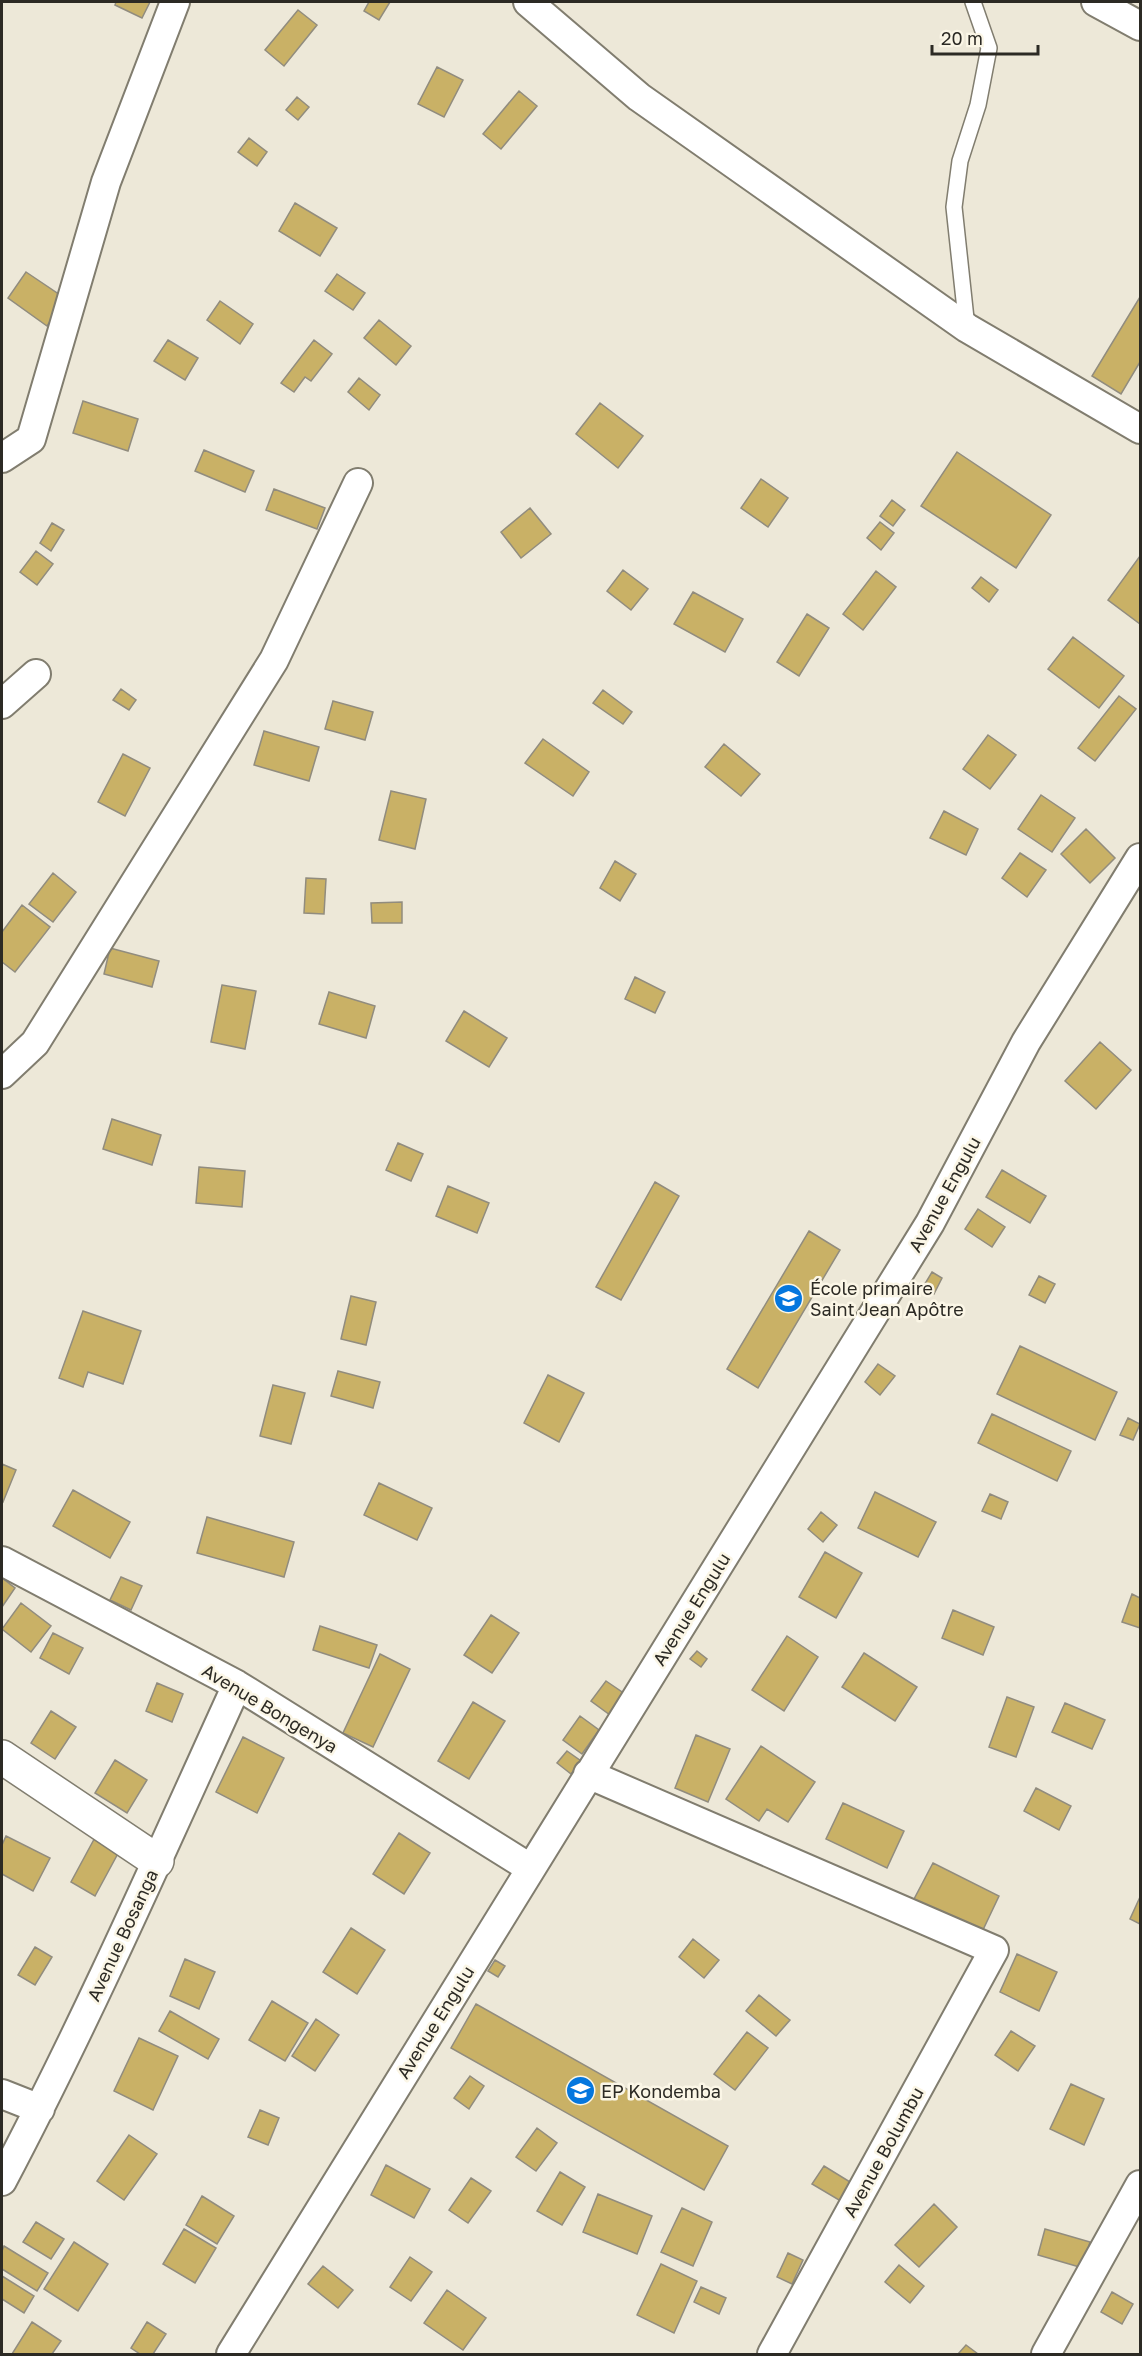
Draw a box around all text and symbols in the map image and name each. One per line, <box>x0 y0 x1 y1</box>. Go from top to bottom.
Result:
scale bar <box>932 18 1038 56</box>
text: 20 m <box>941 27 983 49</box>
street label: Avenue Engulu <box>903 1132 985 1256</box>
place label: École primaire Saint Jean Apôtre <box>810 1277 964 1320</box>
school or university icon: École primaire Saint Jean Apôtre <box>773 1282 805 1314</box>
street label: Avenue Engulu <box>648 1549 734 1669</box>
street label: Avenue Bongenya <box>198 1659 342 1757</box>
street label: Avenue Bosanga <box>82 1866 162 2004</box>
street label: Avenue Engulu <box>392 1962 478 2082</box>
school or university icon: EP Kondemba <box>564 2075 596 2107</box>
place label: EP Kondemba <box>601 2080 721 2102</box>
street label: Avenue Bolumbu <box>838 2083 928 2221</box>

